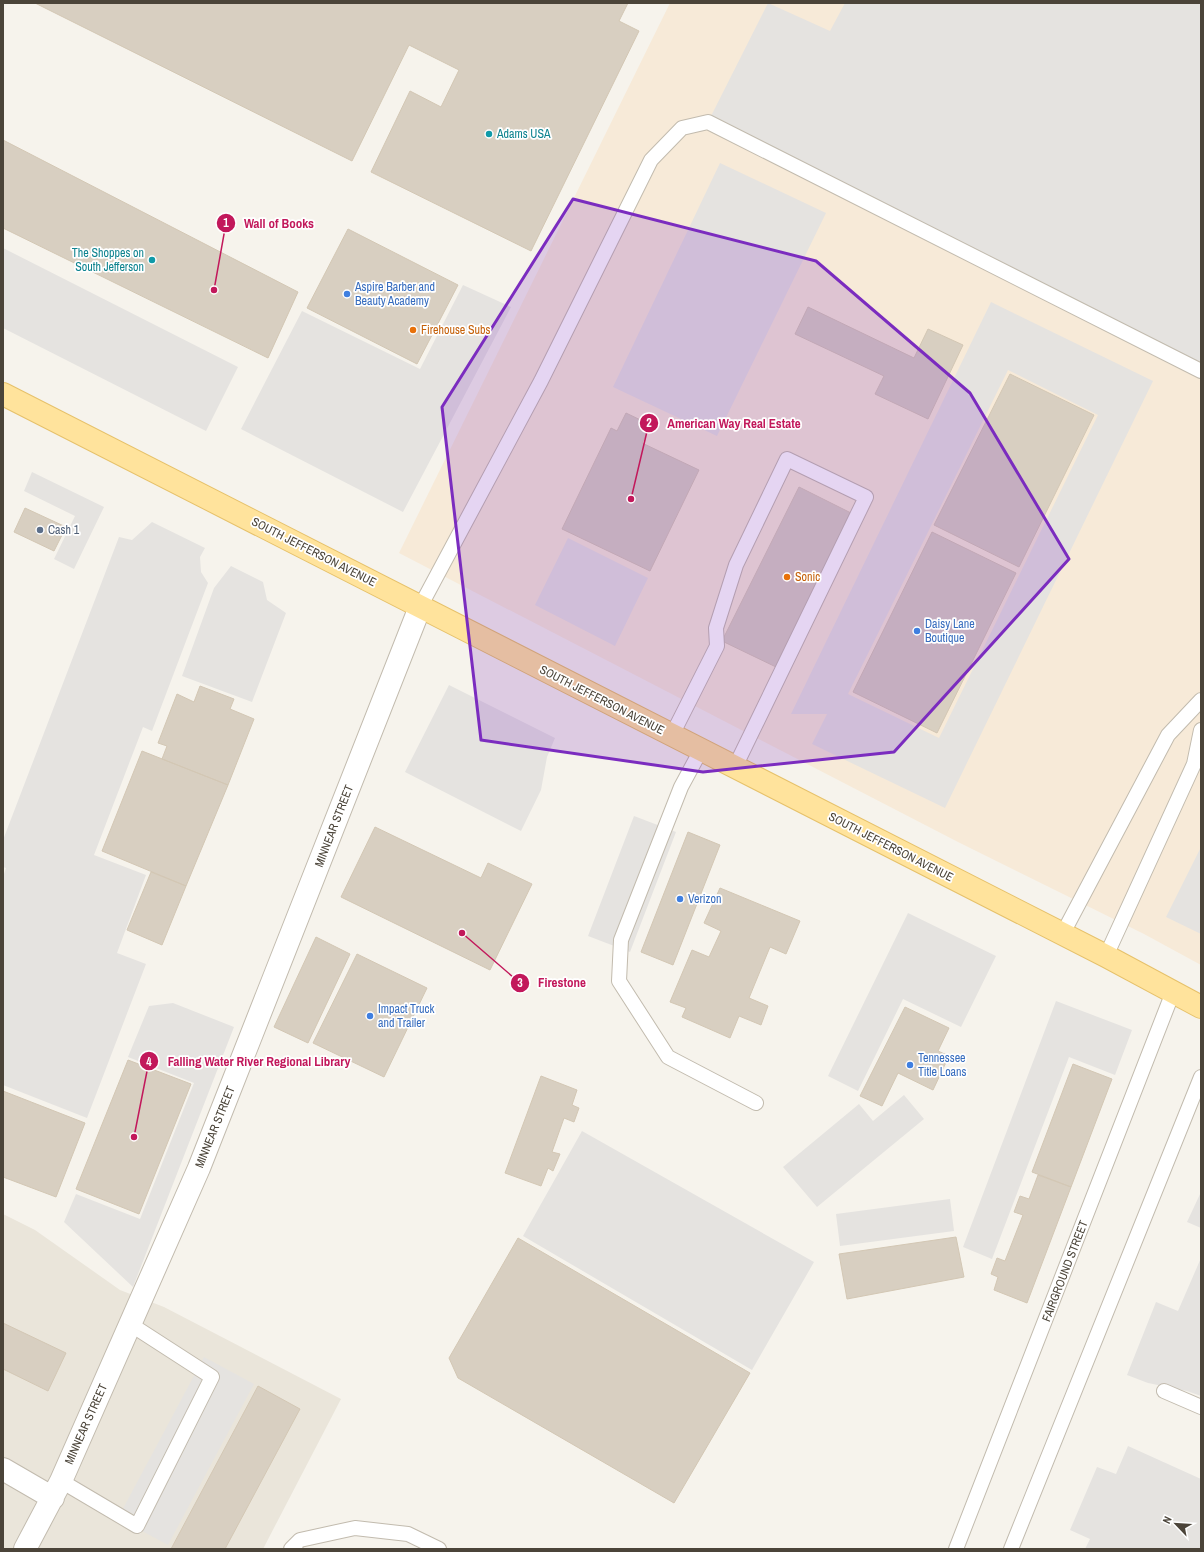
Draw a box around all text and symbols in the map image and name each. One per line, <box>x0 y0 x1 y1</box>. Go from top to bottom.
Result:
place label: Adams USA <box>496 126 551 142</box>
marker: Adams USA <box>484 129 494 139</box>
callout: Wall of Books <box>216 211 322 236</box>
text: 1 <box>223 215 229 231</box>
text: Wall of Books <box>244 215 314 232</box>
place label: The Shoppes on South Jefferson <box>72 245 144 275</box>
marker: The Shoppes on South Jefferson <box>147 255 157 265</box>
place label: Aspire Barber and Beauty Academy <box>354 279 435 309</box>
marker: Aspire Barber and Beauty Academy <box>342 289 352 299</box>
place label: Firehouse Subs <box>421 322 491 338</box>
marker: Firehouse Subs <box>408 325 418 335</box>
callout: American Way Real Estate <box>639 411 808 436</box>
text: 2 <box>646 415 652 431</box>
text: American Way Real Estate <box>667 415 801 432</box>
street label: SOUTH JEFFERSON AVENUE <box>249 514 379 590</box>
place label: Cash 1 <box>48 522 80 538</box>
marker: Cash 1 <box>35 525 45 535</box>
place label: Sonic <box>795 569 820 585</box>
marker: Sonic <box>782 572 792 582</box>
place label: Daisy Lane Boutique <box>925 616 975 646</box>
marker: Daisy Lane Boutique <box>912 626 922 636</box>
street label: SOUTH JEFFERSON AVENUE <box>537 662 667 738</box>
street label: MINNEAR STREET <box>311 783 357 869</box>
street label: SOUTH JEFFERSON AVENUE <box>826 809 956 885</box>
place label: Verizon <box>688 891 721 907</box>
marker: Verizon <box>675 894 685 904</box>
callout: Firestone <box>510 970 594 995</box>
text: Firestone <box>538 974 586 991</box>
text: 3 <box>517 975 523 991</box>
place label: Impact Truck and Trailer <box>378 1001 434 1031</box>
marker: Impact Truck and Trailer <box>365 1011 375 1021</box>
callout: Falling Water River Regional Library <box>139 1049 358 1074</box>
place label: Tennessee Title Loans <box>918 1050 967 1080</box>
text: Falling Water River Regional Library <box>168 1053 350 1070</box>
text: 4 <box>146 1054 152 1070</box>
marker: Tennessee Title Loans <box>905 1060 915 1070</box>
street label: MINNEAR STREET <box>191 1084 239 1170</box>
street label: FAIRGROUND STREET <box>1038 1218 1092 1324</box>
street label: MINNEAR STREET <box>61 1381 111 1467</box>
north arrow <box>1156 1504 1196 1544</box>
text: N <box>1159 1514 1175 1526</box>

